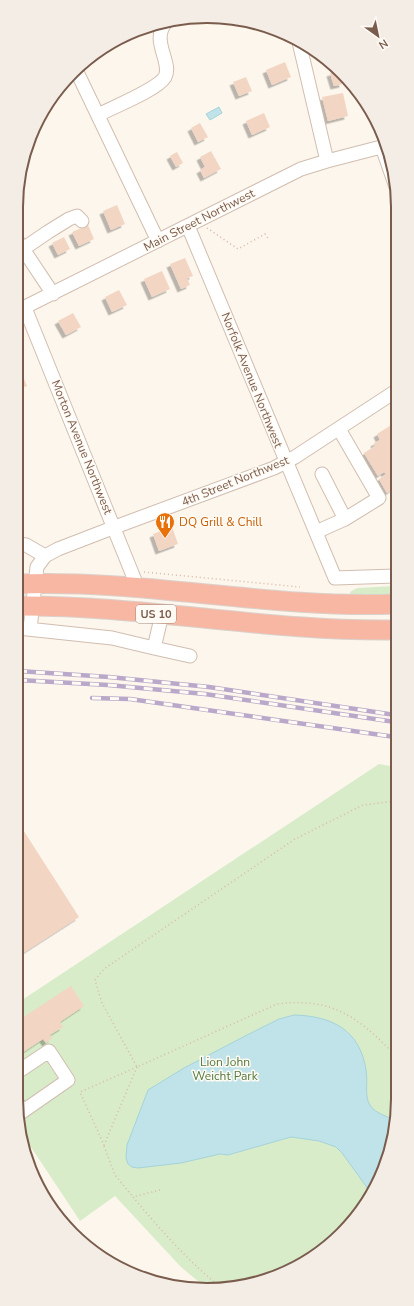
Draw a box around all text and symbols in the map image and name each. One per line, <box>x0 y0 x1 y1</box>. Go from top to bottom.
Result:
north arrow <box>358 16 398 56</box>
text: N <box>376 35 391 52</box>
street label: Main Street Northwest <box>141 185 258 255</box>
street label: Norfolk Avenue Northwest <box>217 310 287 451</box>
street label: Morton Avenue Northwest <box>48 377 117 517</box>
street label: 4th Street Northwest <box>179 452 292 510</box>
restaurant icon: DQ Grill & Chill <box>154 511 176 539</box>
place label: DQ Grill & Chill <box>179 514 263 530</box>
road number: US 10 <box>136 605 176 623</box>
park label: Lion John Weicht Park <box>192 1054 259 1084</box>

